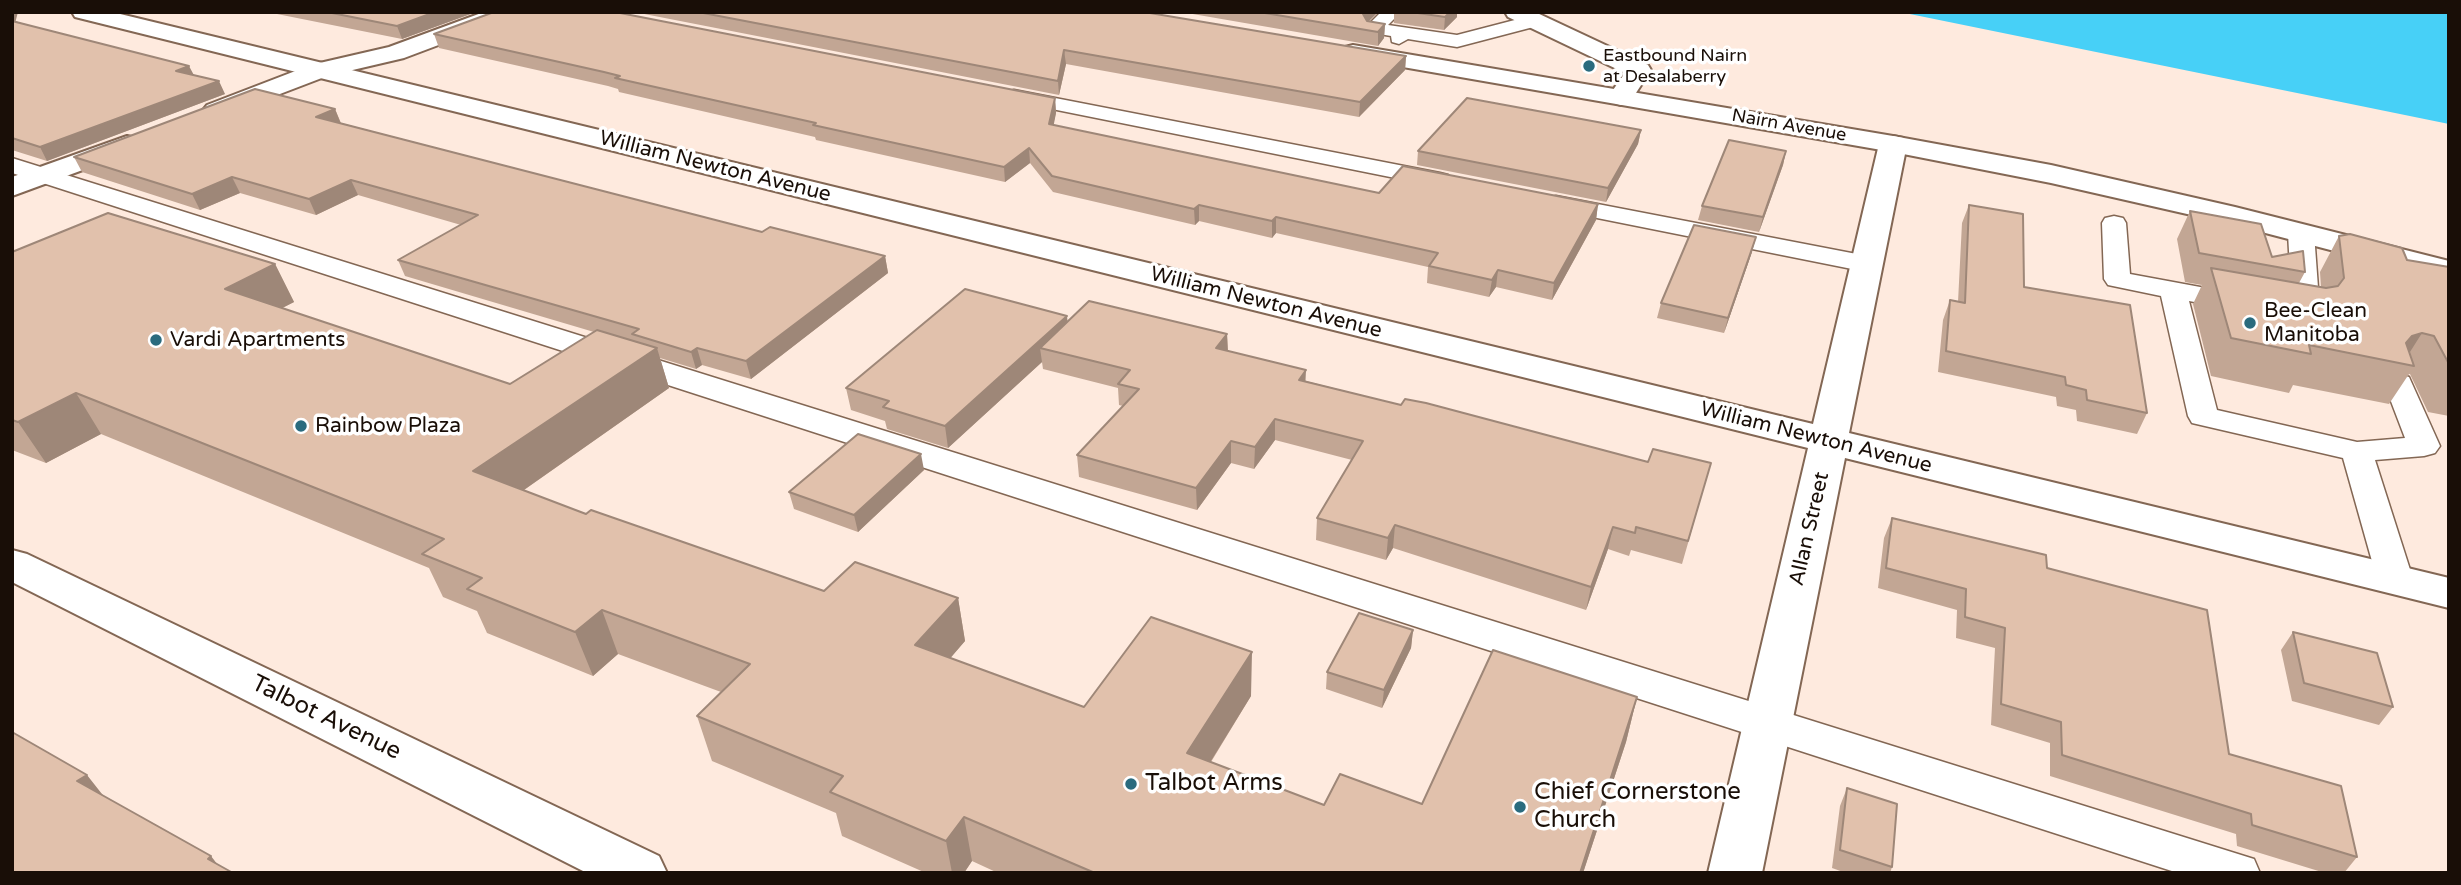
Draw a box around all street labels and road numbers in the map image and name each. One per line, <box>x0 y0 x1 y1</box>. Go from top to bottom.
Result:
street label: Nairn Avenue <box>1730 105 1848 147</box>
street label: William Newton Avenue <box>597 126 833 208</box>
street label: William Newton Avenue <box>1148 262 1384 344</box>
street label: William Newton Avenue <box>1698 397 1934 479</box>
street label: Allan Street <box>1785 470 1835 588</box>
street label: Talbot Avenue <box>246 669 406 767</box>

